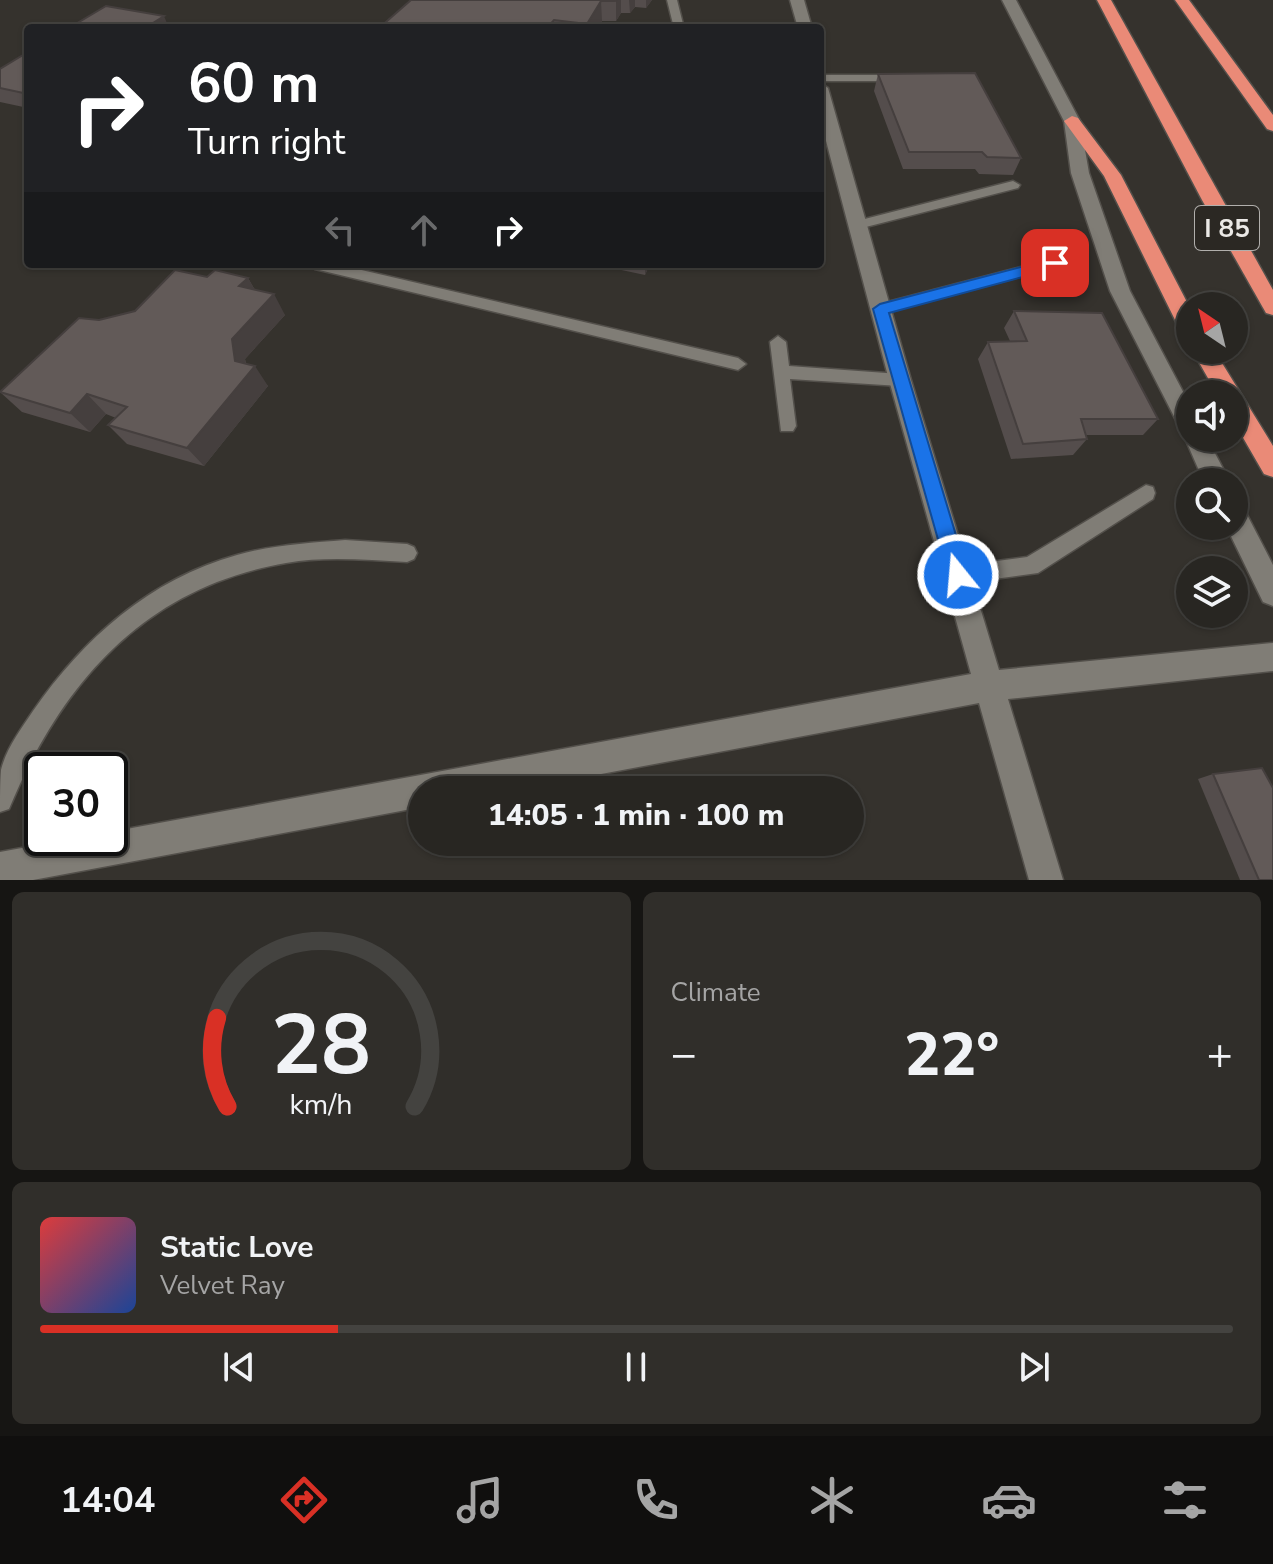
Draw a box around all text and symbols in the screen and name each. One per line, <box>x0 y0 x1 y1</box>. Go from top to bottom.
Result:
text: 60 m <box>188 45 319 122</box>
icon: right <box>56 56 160 160</box>
text: Turn right <box>188 118 345 167</box>
road number: I 85 <box>1195 206 1259 250</box>
icon: left <box>318 208 362 252</box>
icon: ahead <box>402 208 446 252</box>
icon: right <box>486 208 530 252</box>
pin <box>1021 229 1089 297</box>
icon: arrive <box>1033 241 1077 285</box>
north arrow <box>1176 292 1248 364</box>
map controls <box>1176 292 1248 628</box>
button: sound <box>1176 380 1248 452</box>
button: search <box>1176 468 1248 540</box>
position arrow <box>916 533 1000 617</box>
button: layers <box>1176 556 1248 628</box>
speed limit sign: 30 <box>24 752 128 856</box>
text: 14:05 · 1 min · 100 m <box>488 795 784 836</box>
text: Climate <box>671 975 761 1010</box>
text: 28 <box>271 989 371 1102</box>
text: 22° <box>904 1014 999 1096</box>
text: − <box>671 1025 697 1085</box>
text: + <box>1207 1025 1233 1085</box>
text: km/h <box>290 1085 353 1124</box>
text: Static Love <box>160 1227 314 1268</box>
text: Velvet Ray <box>160 1268 285 1303</box>
icon: previous <box>217 1345 261 1389</box>
icon: pause <box>614 1345 658 1389</box>
icon: next <box>1012 1345 1056 1389</box>
icon: directions <box>276 1472 332 1528</box>
icon: music <box>452 1472 508 1528</box>
icon: phone <box>628 1472 684 1528</box>
icon: climate <box>804 1472 860 1528</box>
icon: car <box>981 1472 1037 1528</box>
icon: filters <box>1157 1472 1213 1528</box>
text: 14:04 <box>60 1476 155 1525</box>

